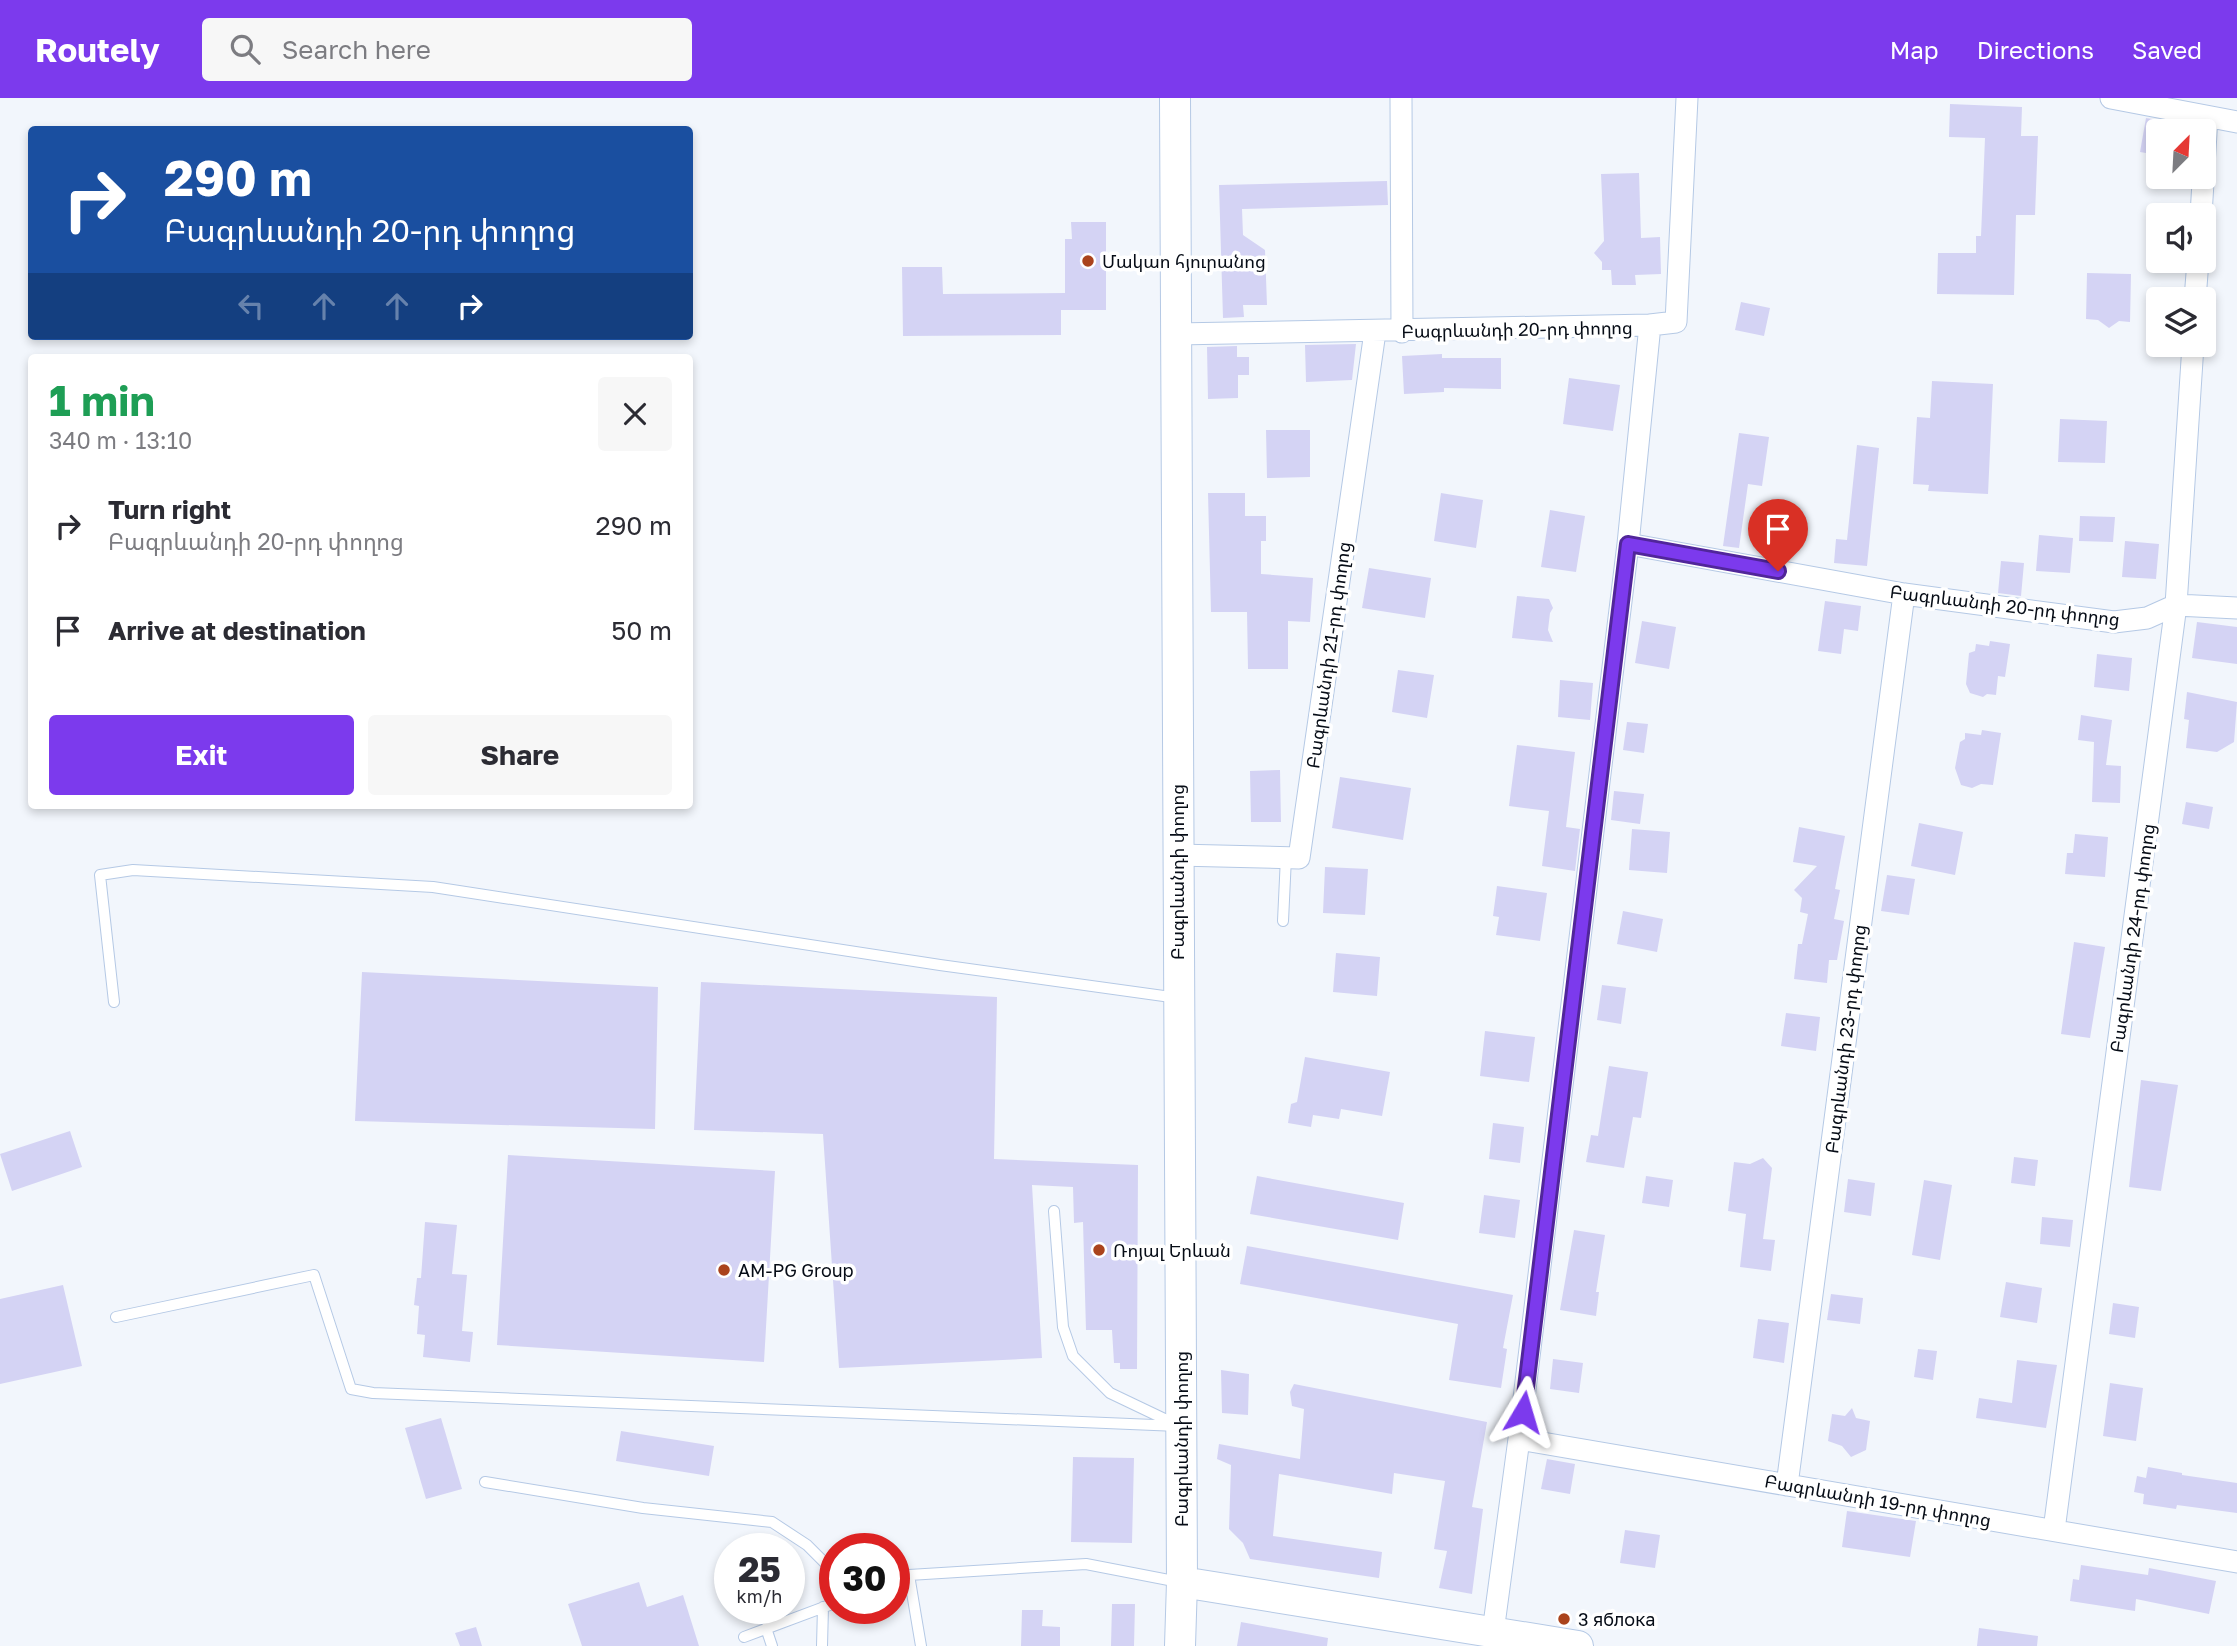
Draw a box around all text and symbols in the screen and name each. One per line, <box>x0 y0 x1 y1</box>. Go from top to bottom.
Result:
search box <box>202 18 692 81</box>
text: Routely <box>35 30 160 69</box>
icon: search <box>226 30 264 68</box>
text: Search here <box>282 34 431 65</box>
text: Map <box>1890 35 1939 64</box>
text: Directions <box>1977 35 2094 64</box>
text: Saved <box>2132 35 2202 64</box>
north arrow <box>2146 119 2216 189</box>
map controls <box>2146 119 2216 357</box>
text: 290 m <box>164 148 312 207</box>
icon: right <box>49 154 140 245</box>
button: sound <box>2146 203 2216 273</box>
text: Բագրևանդի 20-րդ փողոց <box>164 211 575 249</box>
place label: Մակաո հյուրանոց <box>1102 250 1266 272</box>
marker: Մակաո հյուրանոց <box>1080 253 1096 269</box>
icon: left <box>232 287 270 325</box>
icon: ahead <box>305 287 343 325</box>
icon: ahead <box>378 287 416 325</box>
icon: right <box>451 287 489 325</box>
button: layers <box>2146 287 2216 357</box>
street label: Բագրևանդի 20-րդ փողոց <box>1401 316 1633 342</box>
text: 1 min <box>49 375 155 425</box>
button: close <box>598 377 672 451</box>
text: 340 m · 13:10 <box>49 426 192 454</box>
text: Turn right <box>108 494 231 525</box>
pin <box>1748 499 1808 571</box>
icon: right <box>49 507 87 545</box>
text: 290 m <box>596 510 672 541</box>
icon: arrive <box>1759 510 1797 548</box>
text: Բագրևանդի 20-րդ փողոց <box>108 527 404 555</box>
street label: Բագրևանդի 21-րդ փողոց <box>1301 540 1355 770</box>
street label: Բագրևանդի 20-րդ փողոց <box>1889 580 2121 630</box>
icon: arrive <box>49 612 87 650</box>
text: Arrive at destination <box>108 615 366 646</box>
text: 50 m <box>611 615 672 646</box>
button: Exit <box>49 715 354 795</box>
button: Share <box>368 715 672 795</box>
street label: Բագրևանդի փողոց <box>1166 784 1188 960</box>
street label: Բագրևանդի 24-րդ փողոց <box>2105 822 2159 1054</box>
street label: Բագրևանդի 23-րդ փողոց <box>1820 923 1870 1155</box>
place label: Ռոյալ Երևան <box>1113 1239 1231 1261</box>
marker: Ռոյալ Երևան <box>1091 1242 1107 1258</box>
place label: AM-PG Group <box>738 1259 854 1281</box>
marker: AM-PG Group <box>716 1262 732 1278</box>
street label: Բագրևանդի փողոց <box>1170 1351 1192 1527</box>
position arrow <box>1486 1375 1560 1449</box>
street label: Բագրևանդի 19-րդ փողոց <box>1763 1469 1993 1531</box>
speed limit sign: 30 <box>819 1533 910 1624</box>
text: 25 <box>738 1548 781 1590</box>
text: km/h <box>737 1585 782 1607</box>
place label: 3 яблока <box>1578 1608 1656 1630</box>
marker: 3 яблока <box>1556 1611 1572 1627</box>

